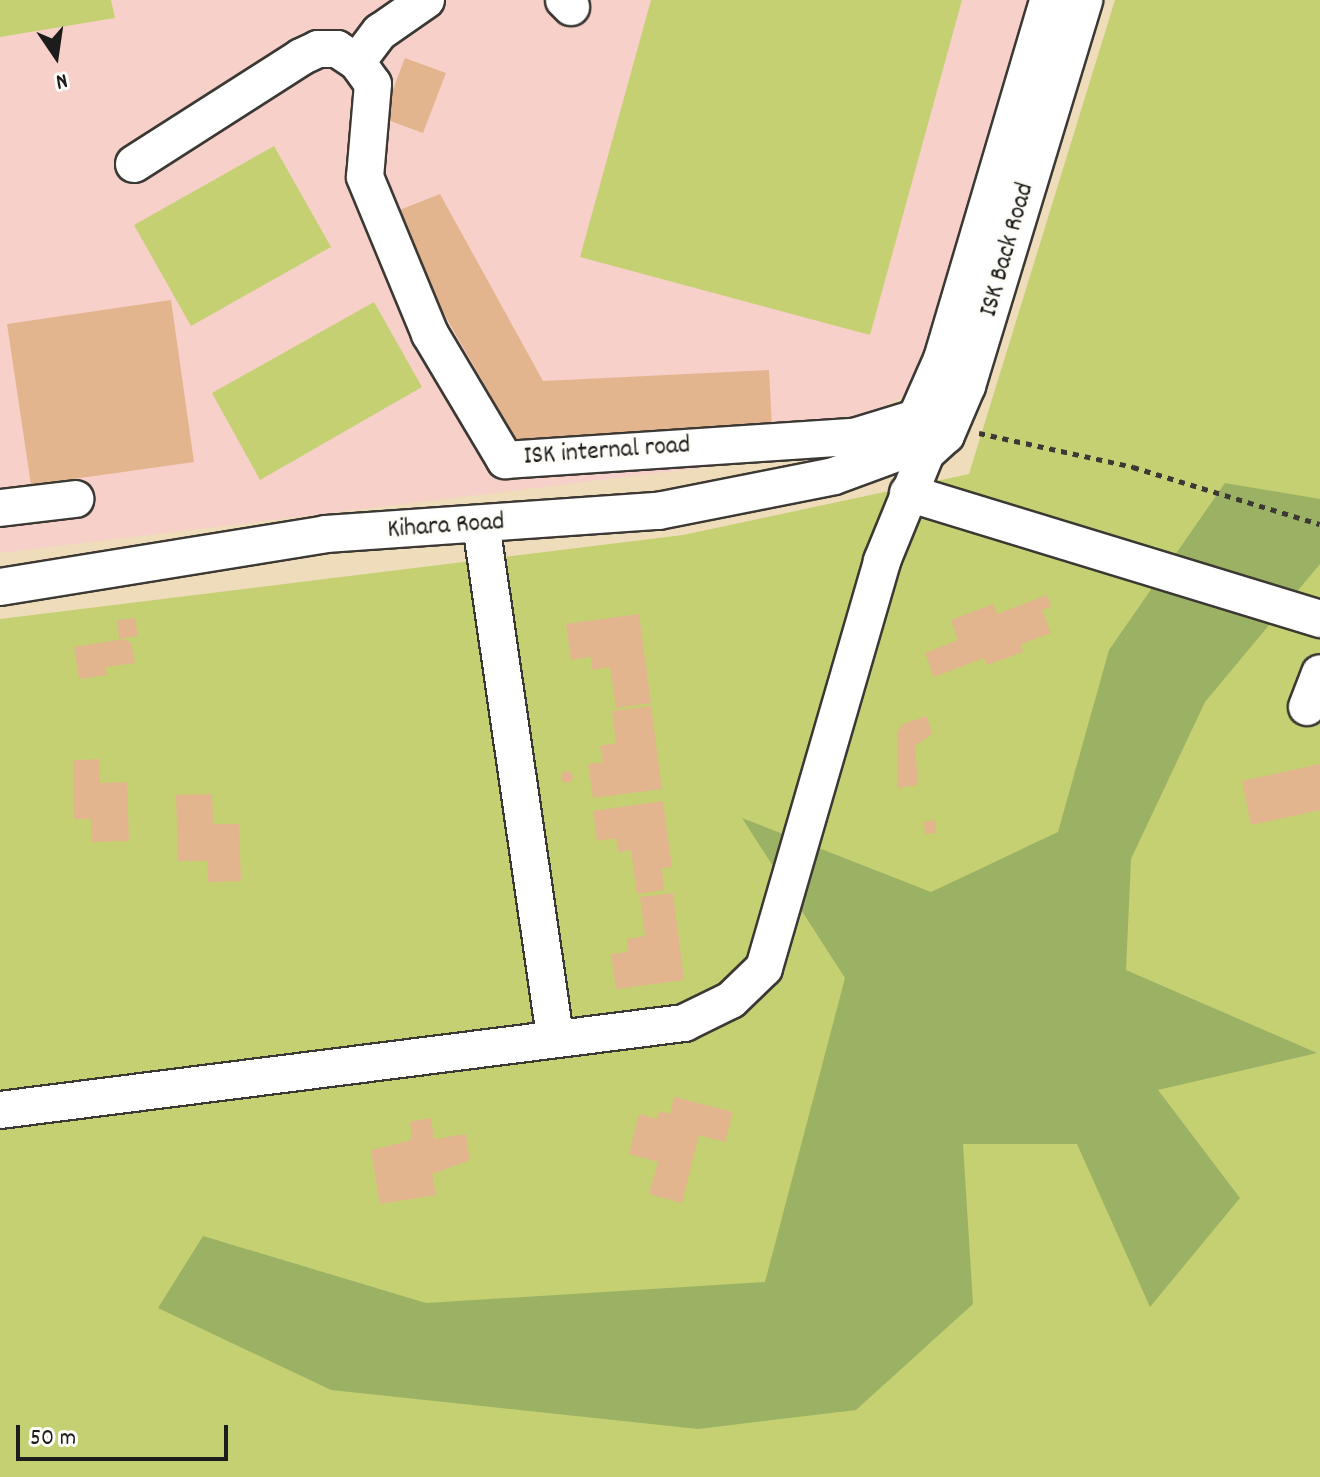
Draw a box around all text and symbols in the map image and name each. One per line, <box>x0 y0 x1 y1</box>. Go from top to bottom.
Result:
north arrow <box>16 16 96 96</box>
text: N <box>53 64 70 96</box>
street label: ISK Back Road <box>974 180 1042 320</box>
street label: ISK internal road <box>523 431 691 473</box>
street label: Kihara Road <box>386 507 506 547</box>
scale bar <box>20 1409 232 1459</box>
text: 50 m <box>30 1422 76 1456</box>

